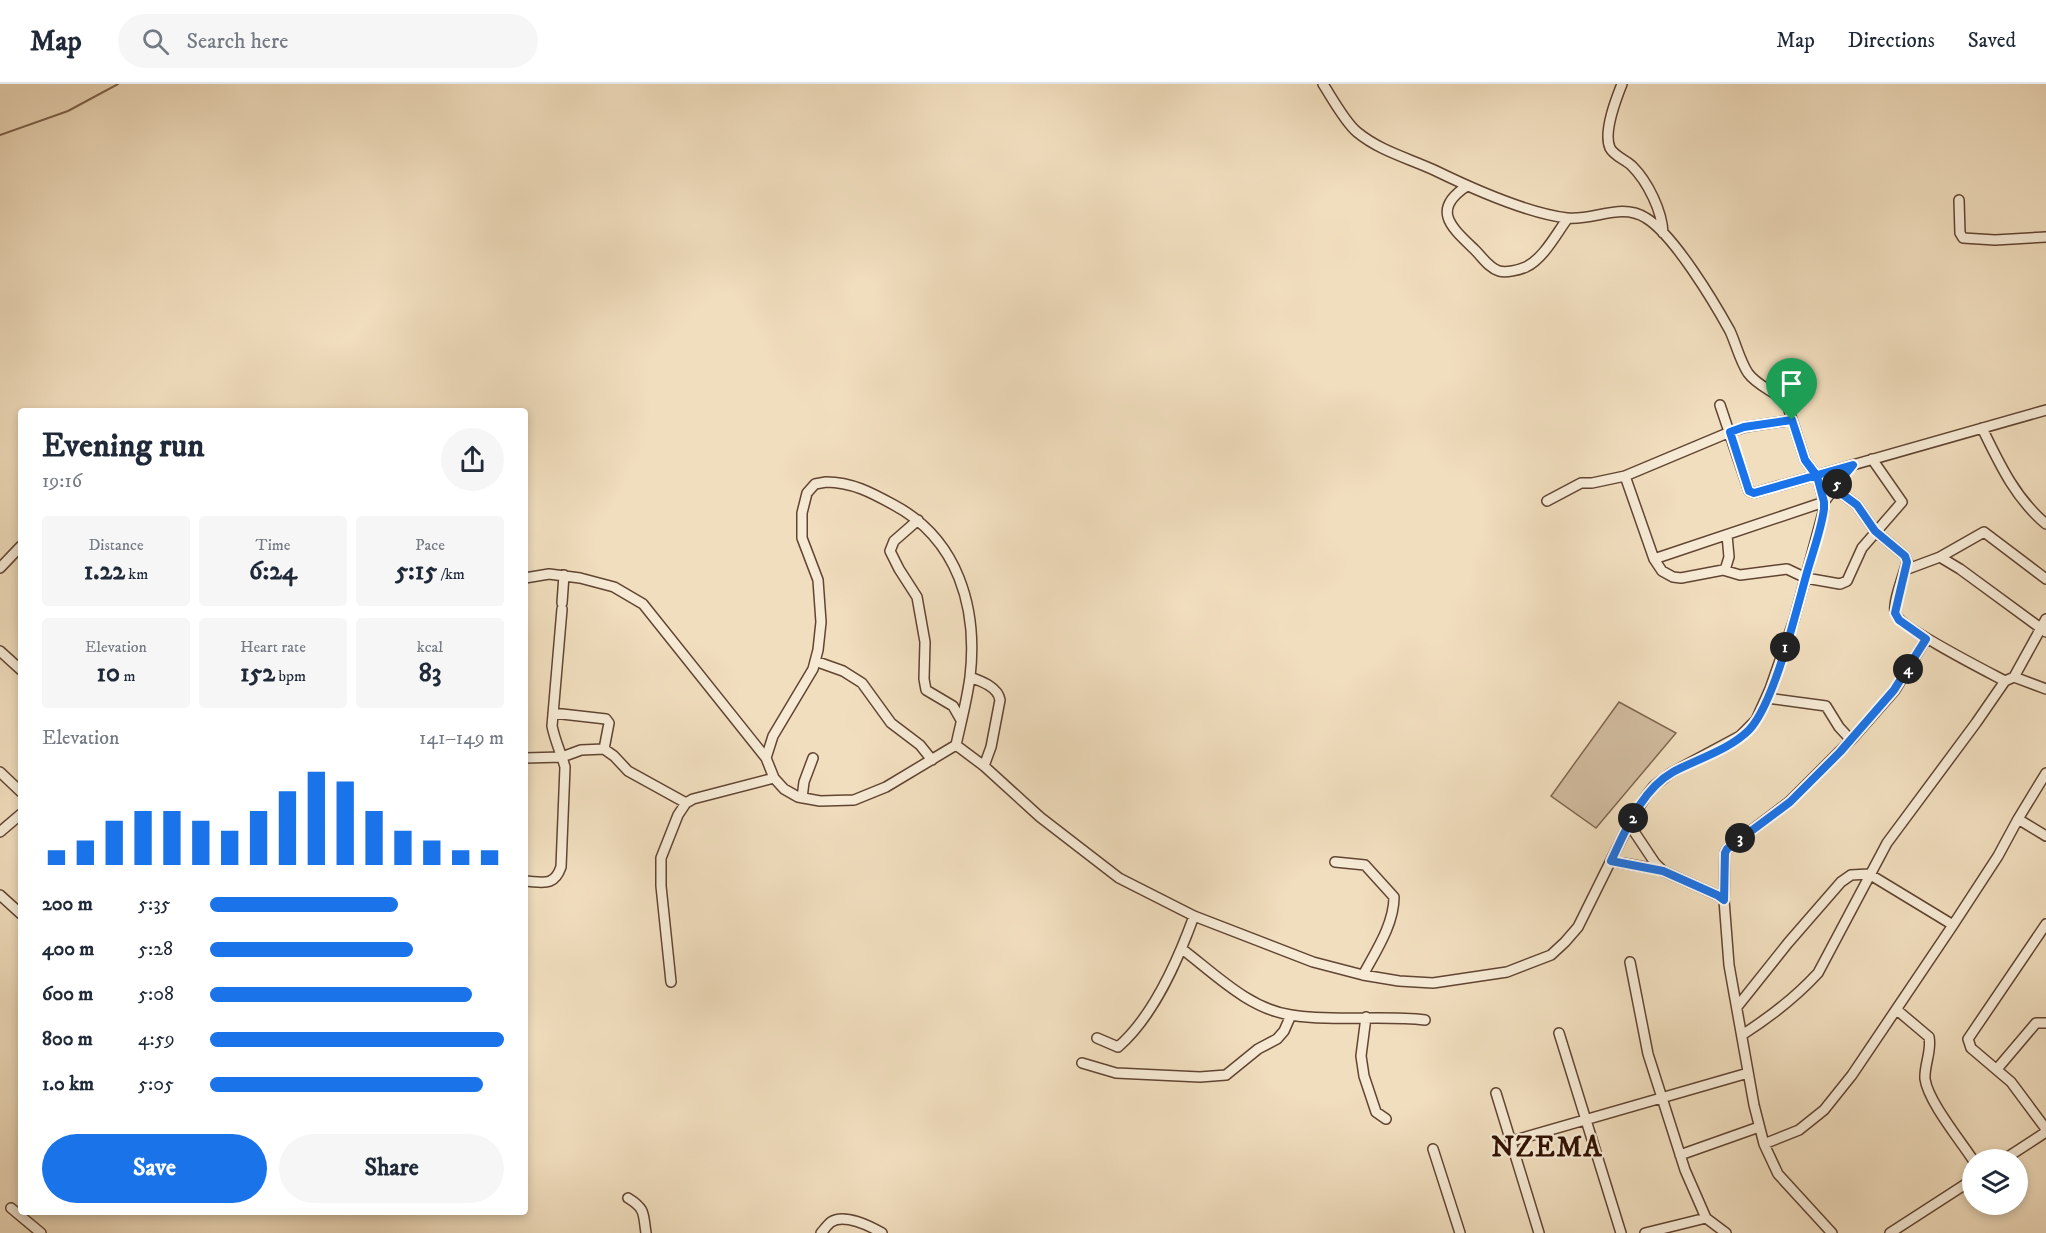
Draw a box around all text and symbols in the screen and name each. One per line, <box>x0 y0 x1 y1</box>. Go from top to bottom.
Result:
search box <box>118 14 538 68</box>
text: Map <box>30 24 82 59</box>
icon: search <box>139 25 172 58</box>
text: Search here <box>187 28 288 55</box>
text: Map <box>1776 28 1815 54</box>
text: Directions <box>1848 28 1935 54</box>
text: Saved <box>1968 28 2016 54</box>
pin <box>1766 358 1817 420</box>
icon: arrive <box>1775 367 1808 400</box>
text: Evening run <box>42 426 204 467</box>
button: share <box>441 428 504 491</box>
text: 19:16 <box>42 469 82 494</box>
pin: 5 <box>1822 469 1852 499</box>
text: 5 <box>1833 474 1841 494</box>
text: Distance <box>88 535 144 555</box>
text: Time <box>256 535 290 555</box>
text: Pace <box>415 535 445 555</box>
text: 1.22 <box>84 555 125 588</box>
text: 6:24 <box>249 555 297 588</box>
text: 5:15 <box>395 555 437 588</box>
text: km <box>125 564 148 584</box>
text: /km <box>437 564 465 584</box>
pin: 1 <box>1770 632 1800 662</box>
text: Elevation <box>85 637 147 657</box>
text: Heart rate <box>240 637 306 657</box>
text: kcal <box>417 637 443 657</box>
text: 1 <box>1782 637 1788 657</box>
pin: 4 <box>1893 654 1923 684</box>
text: 10 <box>97 657 120 690</box>
text: 152 <box>240 657 275 690</box>
text: 83 <box>419 657 441 690</box>
text: 4 <box>1903 659 1913 679</box>
text: m <box>120 666 135 686</box>
text: bpm <box>275 666 306 686</box>
text: Elevation <box>42 726 119 751</box>
text: 141–149 m <box>419 726 504 751</box>
pin: 2 <box>1618 803 1648 833</box>
text: 2 <box>1629 808 1637 828</box>
pin: 3 <box>1725 823 1755 853</box>
text: 3 <box>1737 828 1743 848</box>
text: 200 m <box>42 892 93 917</box>
text: 5:35 <box>138 892 171 917</box>
text: 400 m <box>42 937 94 962</box>
text: 5:28 <box>138 937 173 962</box>
text: 600 m <box>42 982 93 1007</box>
text: 5:08 <box>138 982 174 1007</box>
text: 800 m <box>42 1027 93 1052</box>
text: 4:59 <box>138 1027 175 1052</box>
text: 1.0 km <box>42 1072 94 1097</box>
text: 5:05 <box>138 1072 174 1097</box>
district label: NZEMA <box>1491 1130 1603 1165</box>
button: Save <box>42 1134 267 1203</box>
button: Share <box>279 1134 504 1203</box>
map controls <box>1962 1149 2028 1215</box>
button: layers <box>1962 1149 2028 1215</box>

